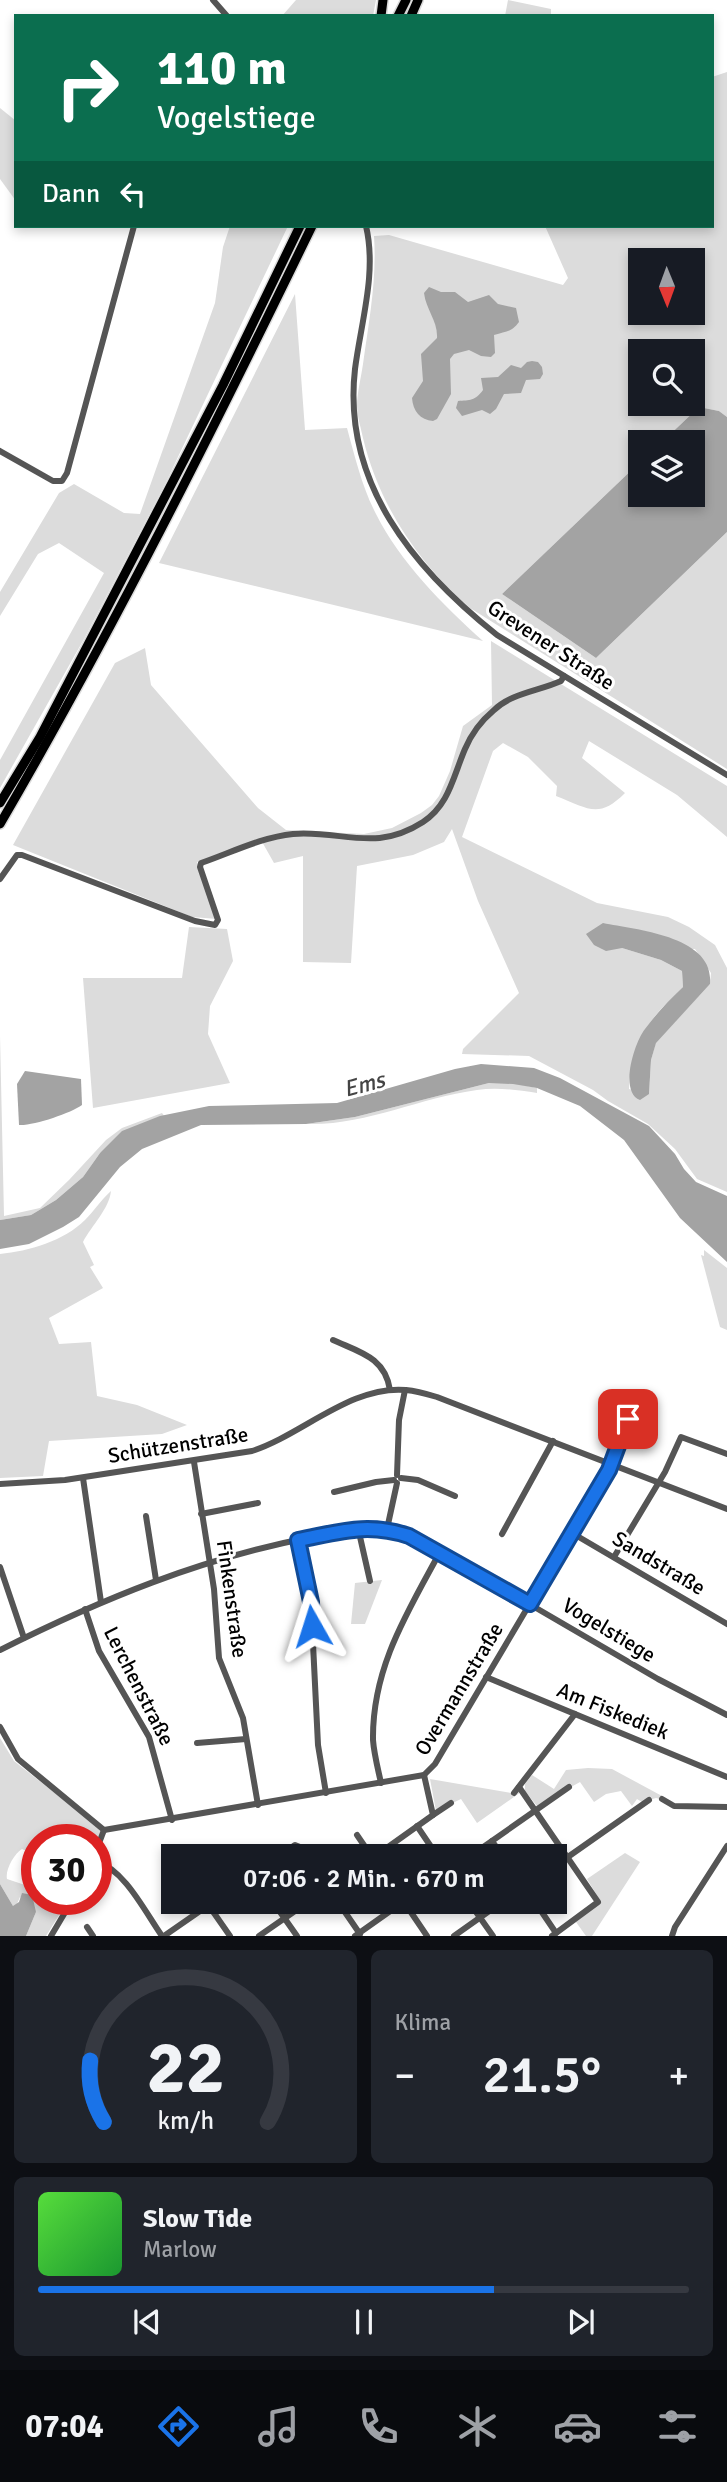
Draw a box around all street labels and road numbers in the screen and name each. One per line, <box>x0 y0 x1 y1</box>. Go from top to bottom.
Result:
street label: Grevener Straße <box>483 594 619 696</box>
street label: Schützenstraße <box>106 1421 250 1469</box>
street label: Sandstraße <box>608 1525 710 1601</box>
street label: Finkenstraße <box>211 1538 253 1660</box>
street label: Vogelstiege <box>558 1592 660 1668</box>
street label: Overmannstraße <box>409 1618 509 1760</box>
street label: Lerchenstraße <box>98 1622 180 1750</box>
street label: Am Fiskediek <box>553 1677 673 1745</box>

